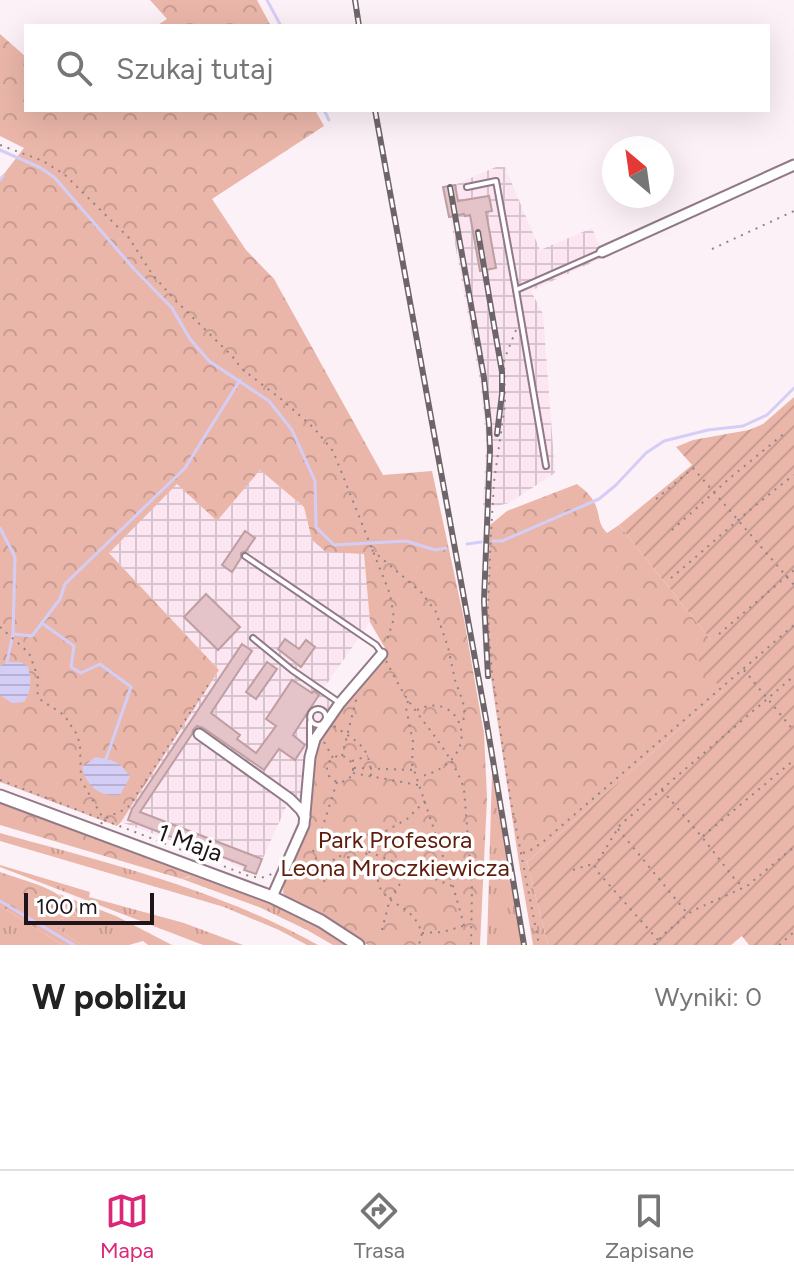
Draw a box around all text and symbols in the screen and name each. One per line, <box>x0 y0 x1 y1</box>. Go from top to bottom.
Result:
search box <box>24 24 770 112</box>
icon: search <box>52 46 96 90</box>
text: Szukaj tutaj <box>116 50 274 87</box>
north arrow <box>602 136 674 208</box>
street label: 1 Maja <box>154 817 227 868</box>
park label: Park Profesora Leona Mroczkiewicza <box>280 825 510 882</box>
scale bar <box>24 889 154 925</box>
text: 100 m <box>36 893 97 920</box>
text: W pobliżu <box>32 977 187 1018</box>
text: Wyniki: 0 <box>655 981 762 1013</box>
tab: Mapa <box>100 1189 154 1264</box>
tab: Trasa <box>354 1189 405 1264</box>
tab: Zapisane <box>605 1189 694 1264</box>

